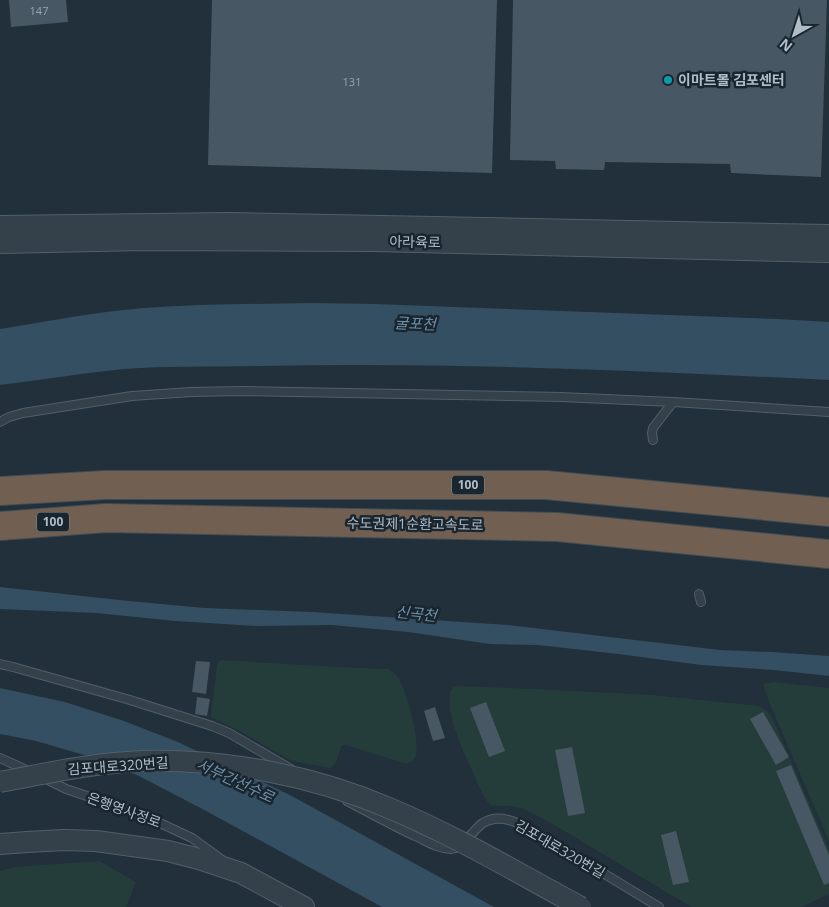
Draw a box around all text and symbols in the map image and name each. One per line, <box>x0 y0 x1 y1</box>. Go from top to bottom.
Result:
house number: 147 <box>30 3 48 18</box>
north arrow <box>769 10 819 60</box>
text: N <box>775 35 796 56</box>
place label: 이마트몰 김포센터 <box>678 70 785 89</box>
house number: 131 <box>343 74 361 89</box>
marker: 이마트몰 김포센터 <box>662 74 674 86</box>
street label: 아라육로 <box>389 232 441 251</box>
water label: 굴포천 <box>394 312 438 334</box>
road number: 100 <box>452 476 484 494</box>
road number: 100 <box>37 512 69 532</box>
street label: 수도권제1순환고속도로 <box>346 513 484 534</box>
water label: 신곡천 <box>394 601 440 625</box>
street label: 김포대로320번길 <box>67 752 169 779</box>
water label: 서부간선수로 <box>194 754 278 807</box>
street label: 은행영사정로 <box>85 787 164 832</box>
street label: 김포대로320번길 <box>512 815 609 882</box>

